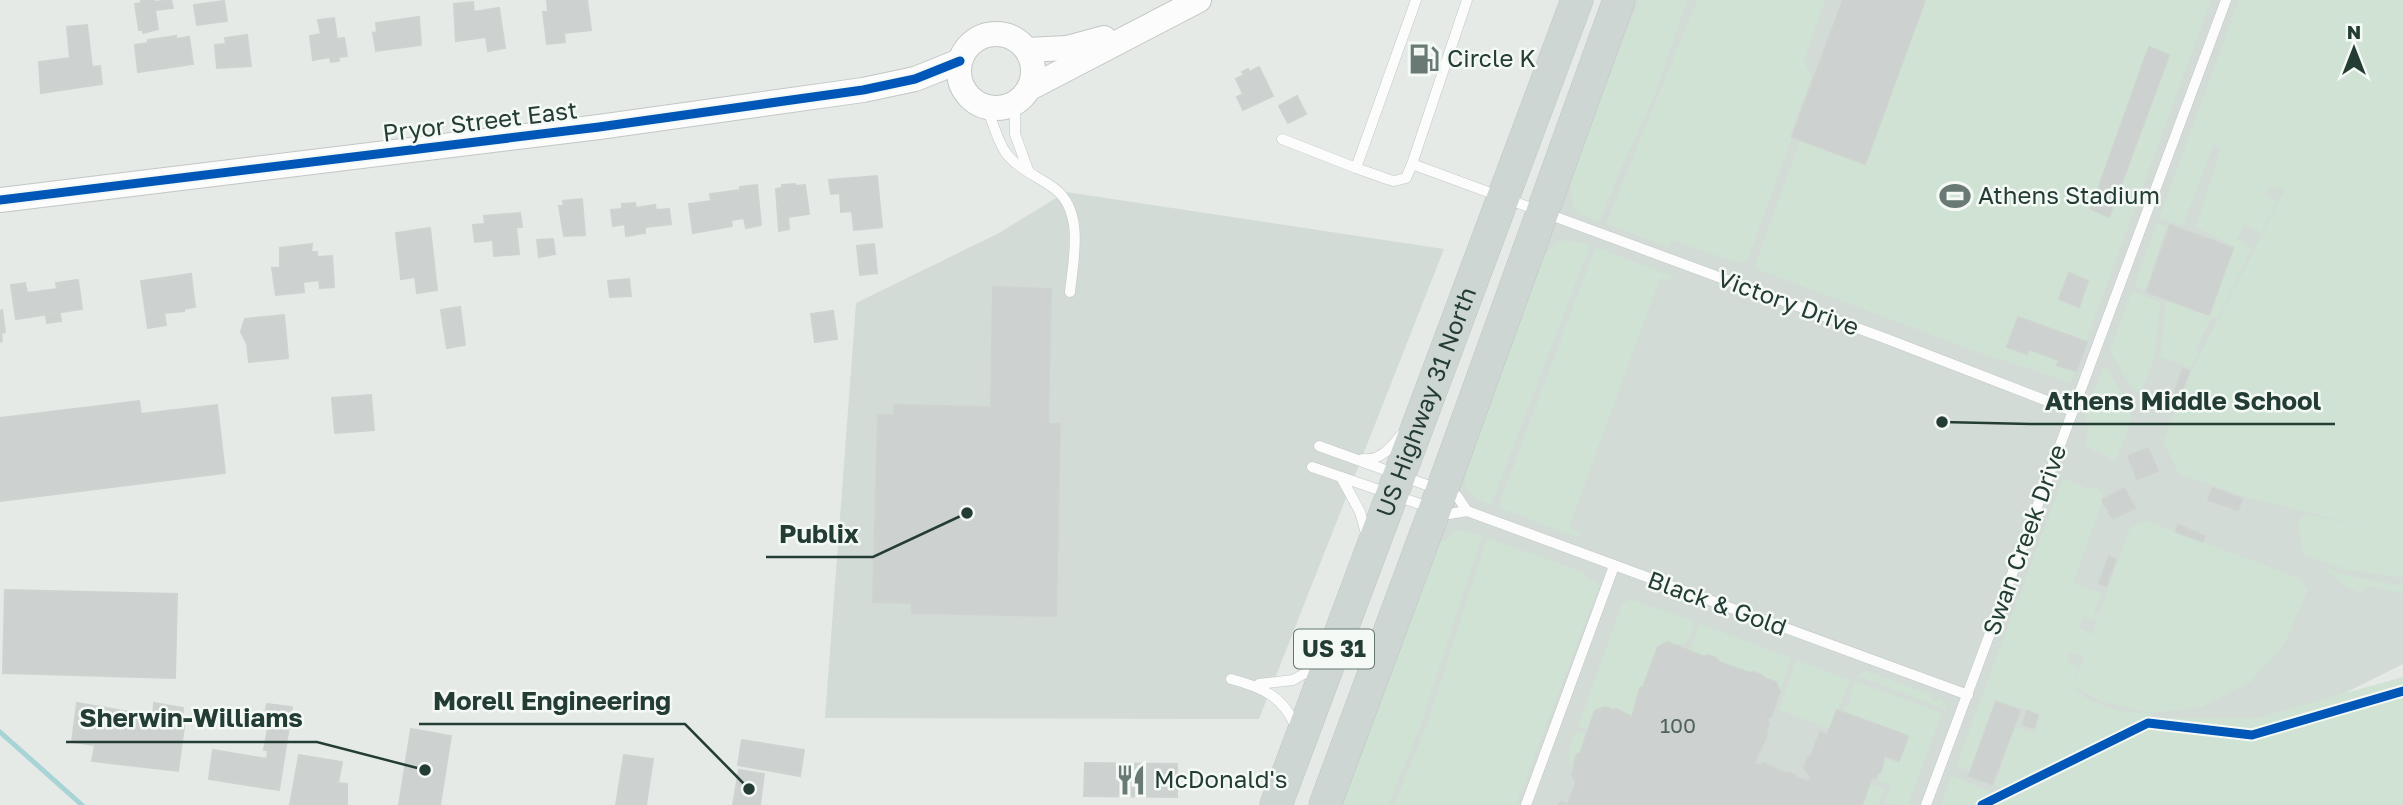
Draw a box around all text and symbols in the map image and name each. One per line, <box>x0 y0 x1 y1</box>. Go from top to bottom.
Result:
north arrow <box>2319 14 2389 84</box>
text: N <box>2347 20 2361 43</box>
fuel station icon: Circle K <box>1407 42 1441 76</box>
place label: Circle K <box>1447 43 1536 72</box>
street label: Pryor Street East <box>381 94 579 147</box>
sports icon: Athens Stadium <box>1938 179 1972 213</box>
place label: Athens Stadium <box>1978 180 2160 209</box>
street label: Victory Drive <box>1714 263 1863 341</box>
street label: US Highway 31 North <box>1369 283 1481 521</box>
callout: Athens Middle School <box>2030 377 2335 424</box>
text: Athens Middle School <box>2045 385 2322 416</box>
street label: Swan Creek Drive <box>1976 440 2072 639</box>
callout: Publix <box>766 510 873 557</box>
text: Publix <box>779 518 859 549</box>
street label: Black & Gold <box>1644 564 1791 641</box>
road number: US 31 <box>1294 629 1374 668</box>
callout: Morell Engineering <box>419 677 685 724</box>
text: Morell Engineering <box>433 685 671 716</box>
callout: Sherwin-Williams <box>66 695 317 742</box>
text: Sherwin-Williams <box>79 702 303 733</box>
house number: 100 <box>1660 712 1696 738</box>
restaurant icon: McDonald's <box>1114 763 1148 797</box>
place label: McDonald's <box>1154 764 1287 793</box>

